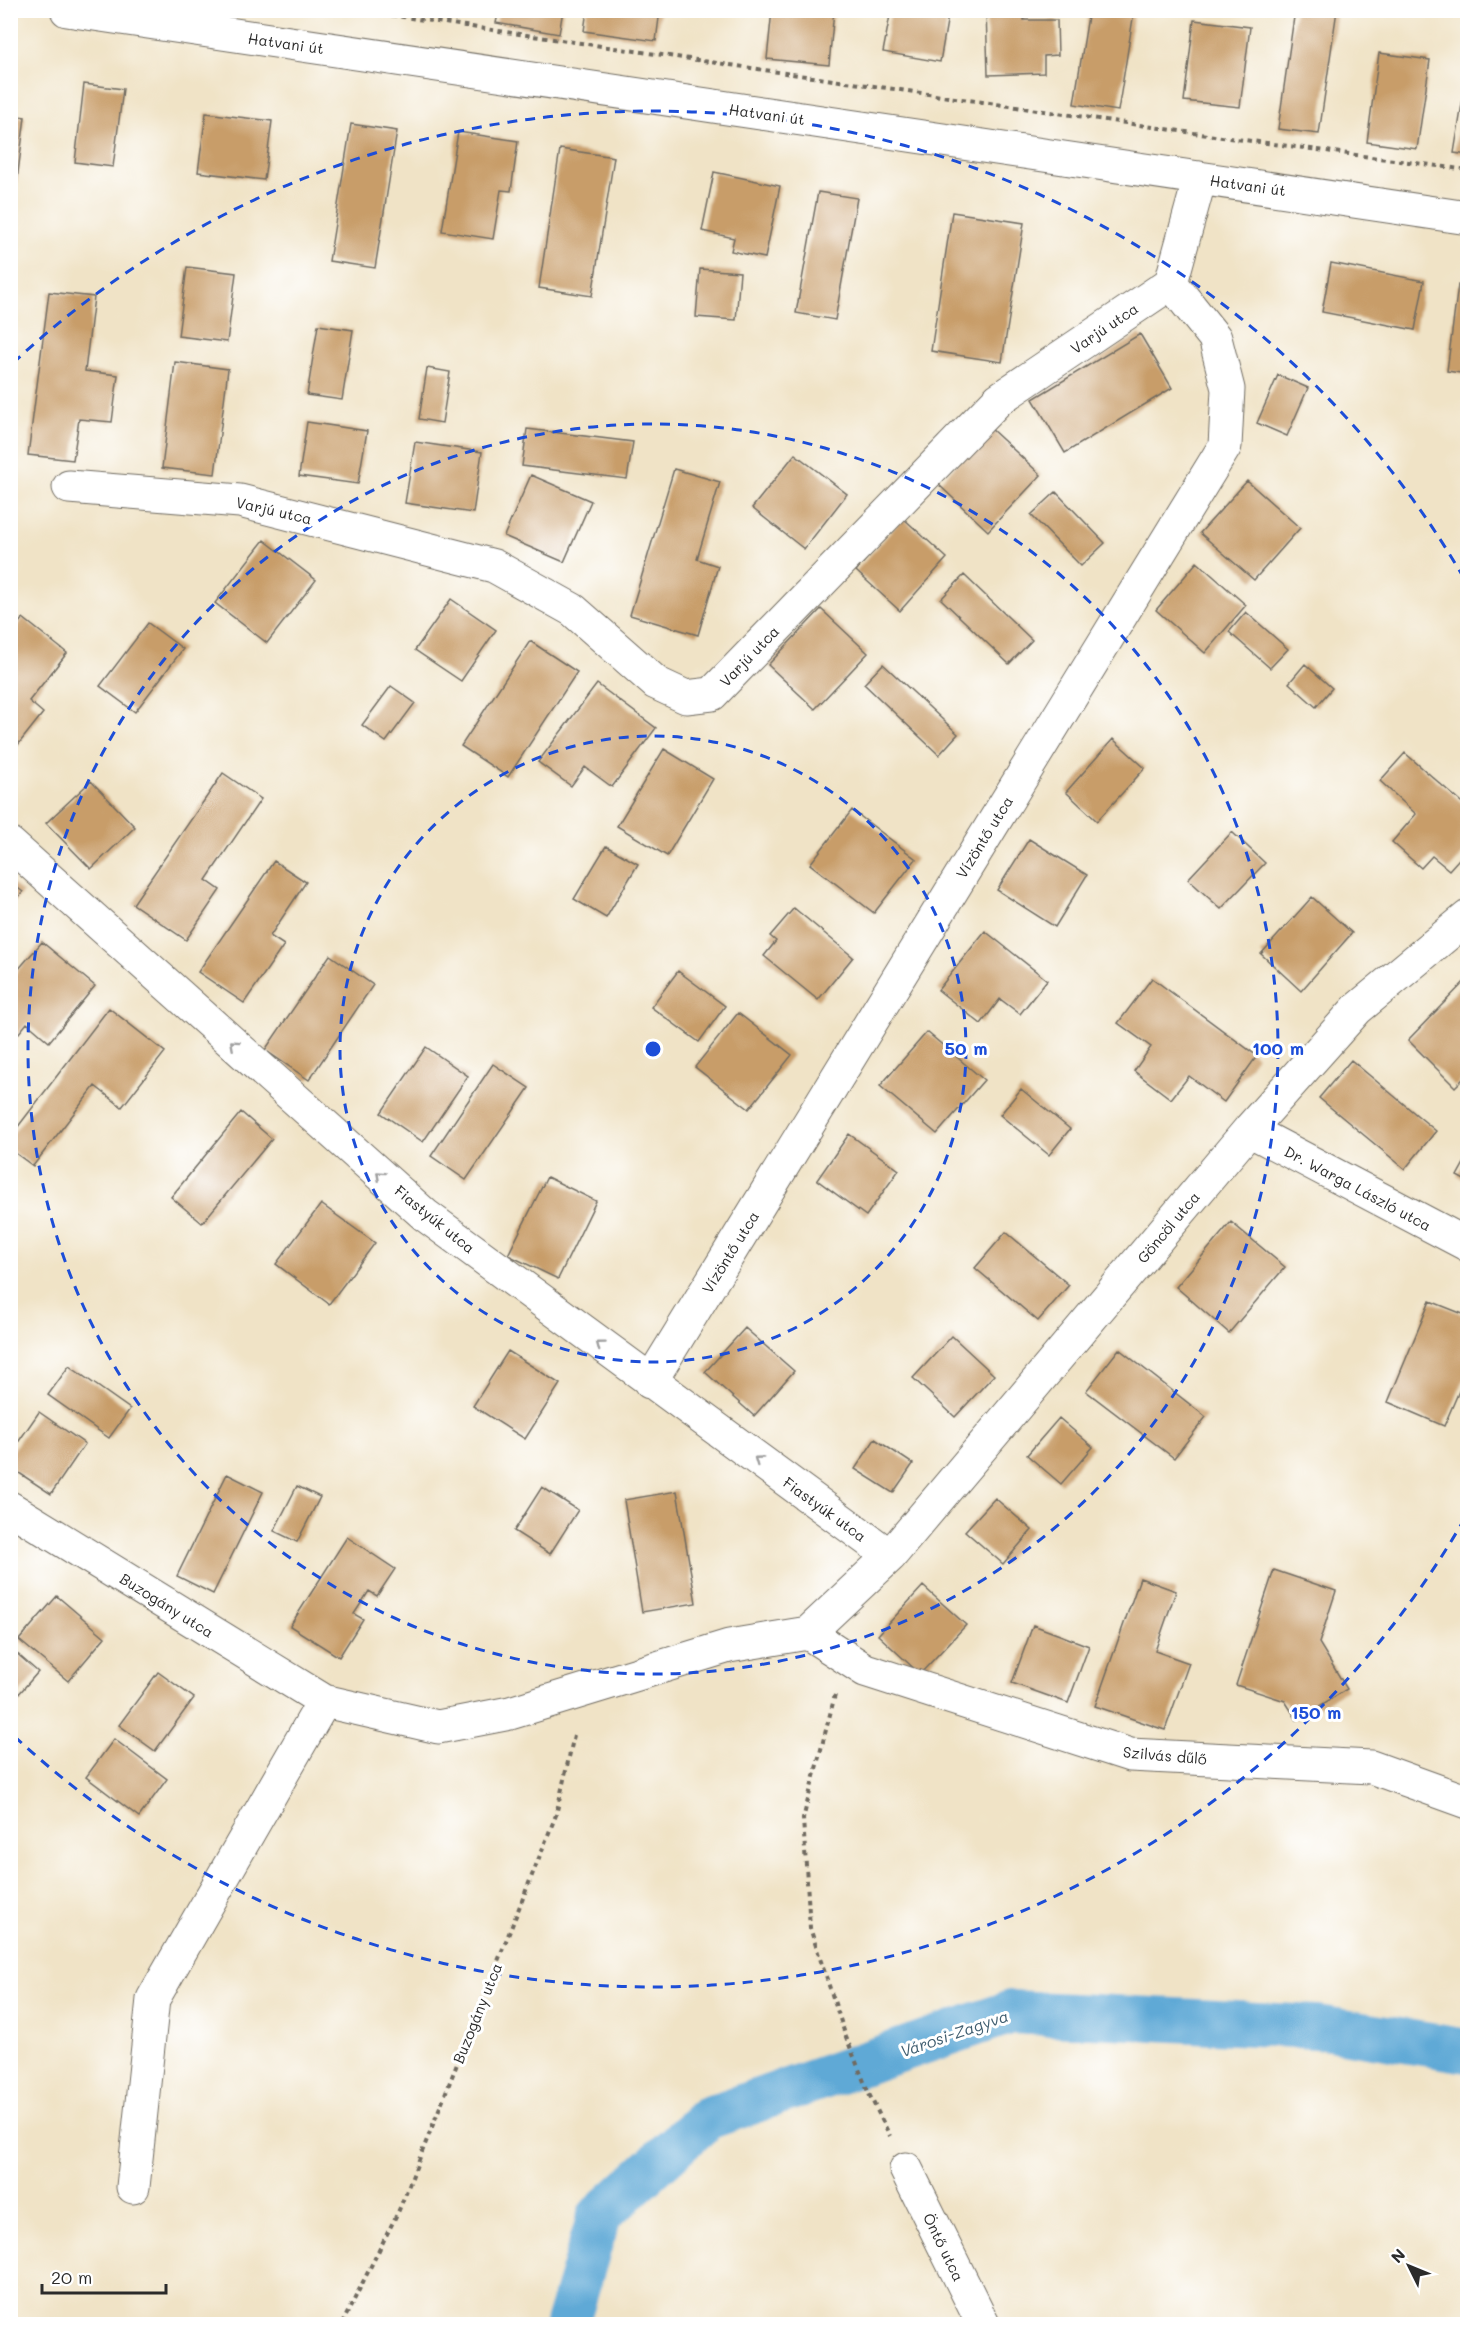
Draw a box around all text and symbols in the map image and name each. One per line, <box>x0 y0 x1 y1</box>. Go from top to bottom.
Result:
street label: Hatvani út <box>247 28 325 58</box>
street label: Hatvani út <box>728 99 806 129</box>
street label: Hatvani út <box>1209 170 1287 200</box>
street label: Varjú utca <box>1066 298 1142 358</box>
street label: Varjú utca <box>234 492 314 528</box>
street label: Varjú utca <box>715 621 783 691</box>
street label: Vízöntő utca <box>951 792 1017 882</box>
text: 50 m <box>945 1036 987 1060</box>
text: 100 m <box>1252 1036 1304 1060</box>
centre of rings <box>643 1039 663 1059</box>
one-way arrow <box>231 1040 241 1051</box>
street label: Dr. Warga László utca <box>1281 1141 1435 1235</box>
one-way arrow <box>376 1171 387 1182</box>
street label: Fiastyúk utca <box>391 1180 479 1258</box>
street label: Göncöl utca <box>1132 1187 1204 1267</box>
street label: Vízöntő utca <box>697 1207 763 1297</box>
one-way arrow <box>596 1341 607 1352</box>
one-way arrow <box>753 1456 764 1467</box>
street label: Fiastyúk utca <box>779 1472 871 1546</box>
street label: Buzogány utca <box>116 1568 218 1642</box>
text: 150 m <box>1291 1700 1341 1724</box>
street label: Szilvás dűlő <box>1122 1741 1208 1769</box>
street label: Buzogány utca <box>448 1960 506 2066</box>
water label: Városi-Zagyva <box>897 2005 1011 2061</box>
street label: Öntő utca <box>919 2210 969 2284</box>
north arrow <box>1379 2236 1439 2296</box>
text: N <box>1386 2244 1409 2267</box>
scale bar <box>42 2257 166 2295</box>
text: 20 m <box>51 2265 92 2289</box>

